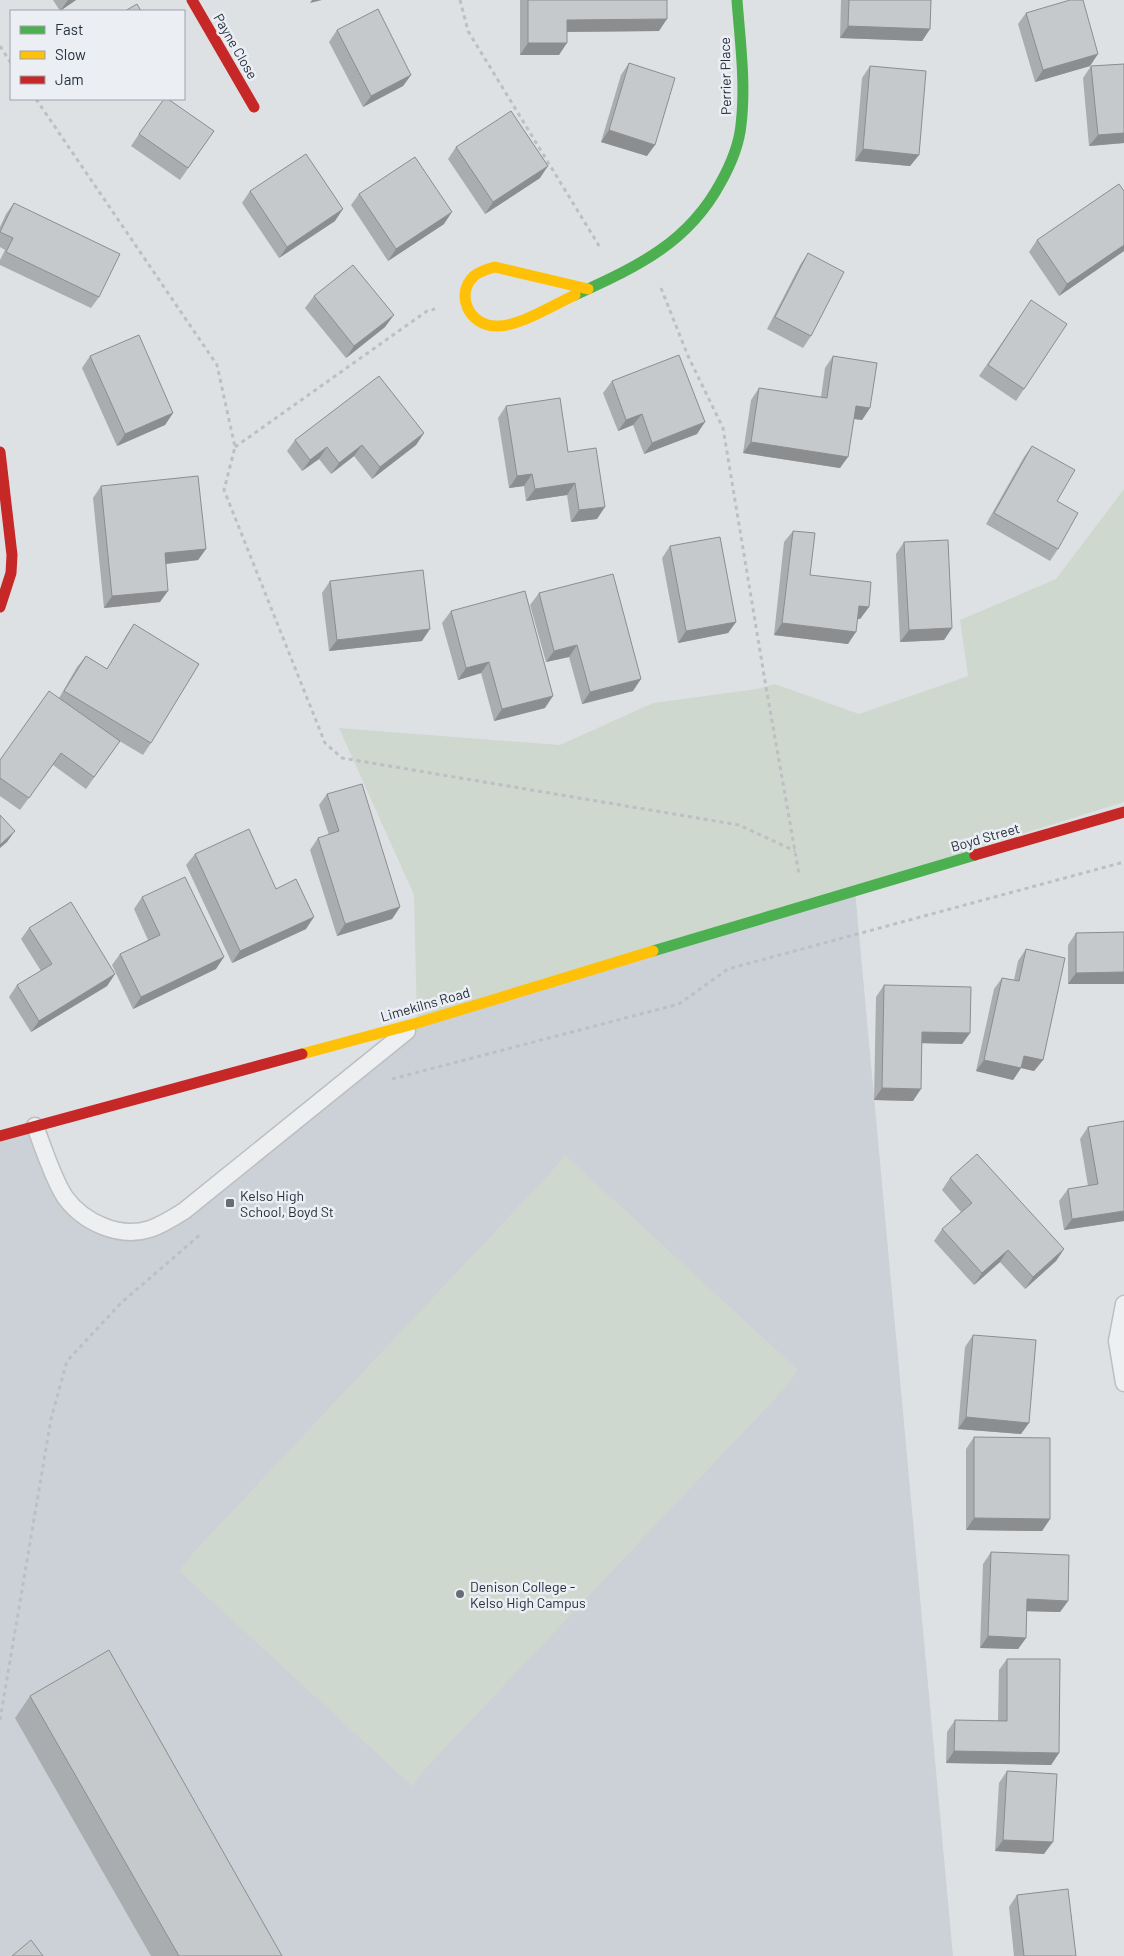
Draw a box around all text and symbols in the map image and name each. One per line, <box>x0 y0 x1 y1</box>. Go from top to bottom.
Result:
legend <box>10 10 185 100</box>
street label: Payne Close <box>210 10 262 82</box>
text: Fast <box>55 20 83 38</box>
street label: Perrier Place <box>716 37 734 115</box>
text: Slow <box>55 45 86 63</box>
text: Jam <box>55 70 84 88</box>
street label: Boyd Street <box>949 819 1021 855</box>
street label: Limekilns Road <box>378 983 472 1025</box>
place label: Kelso High School, Boyd St <box>240 1187 334 1220</box>
marker: Kelso High School, Boyd St <box>224 1197 236 1209</box>
place label: Denison College - Kelso High Campus <box>470 1578 586 1611</box>
marker: Denison College - Kelso High Campus <box>454 1588 466 1600</box>

